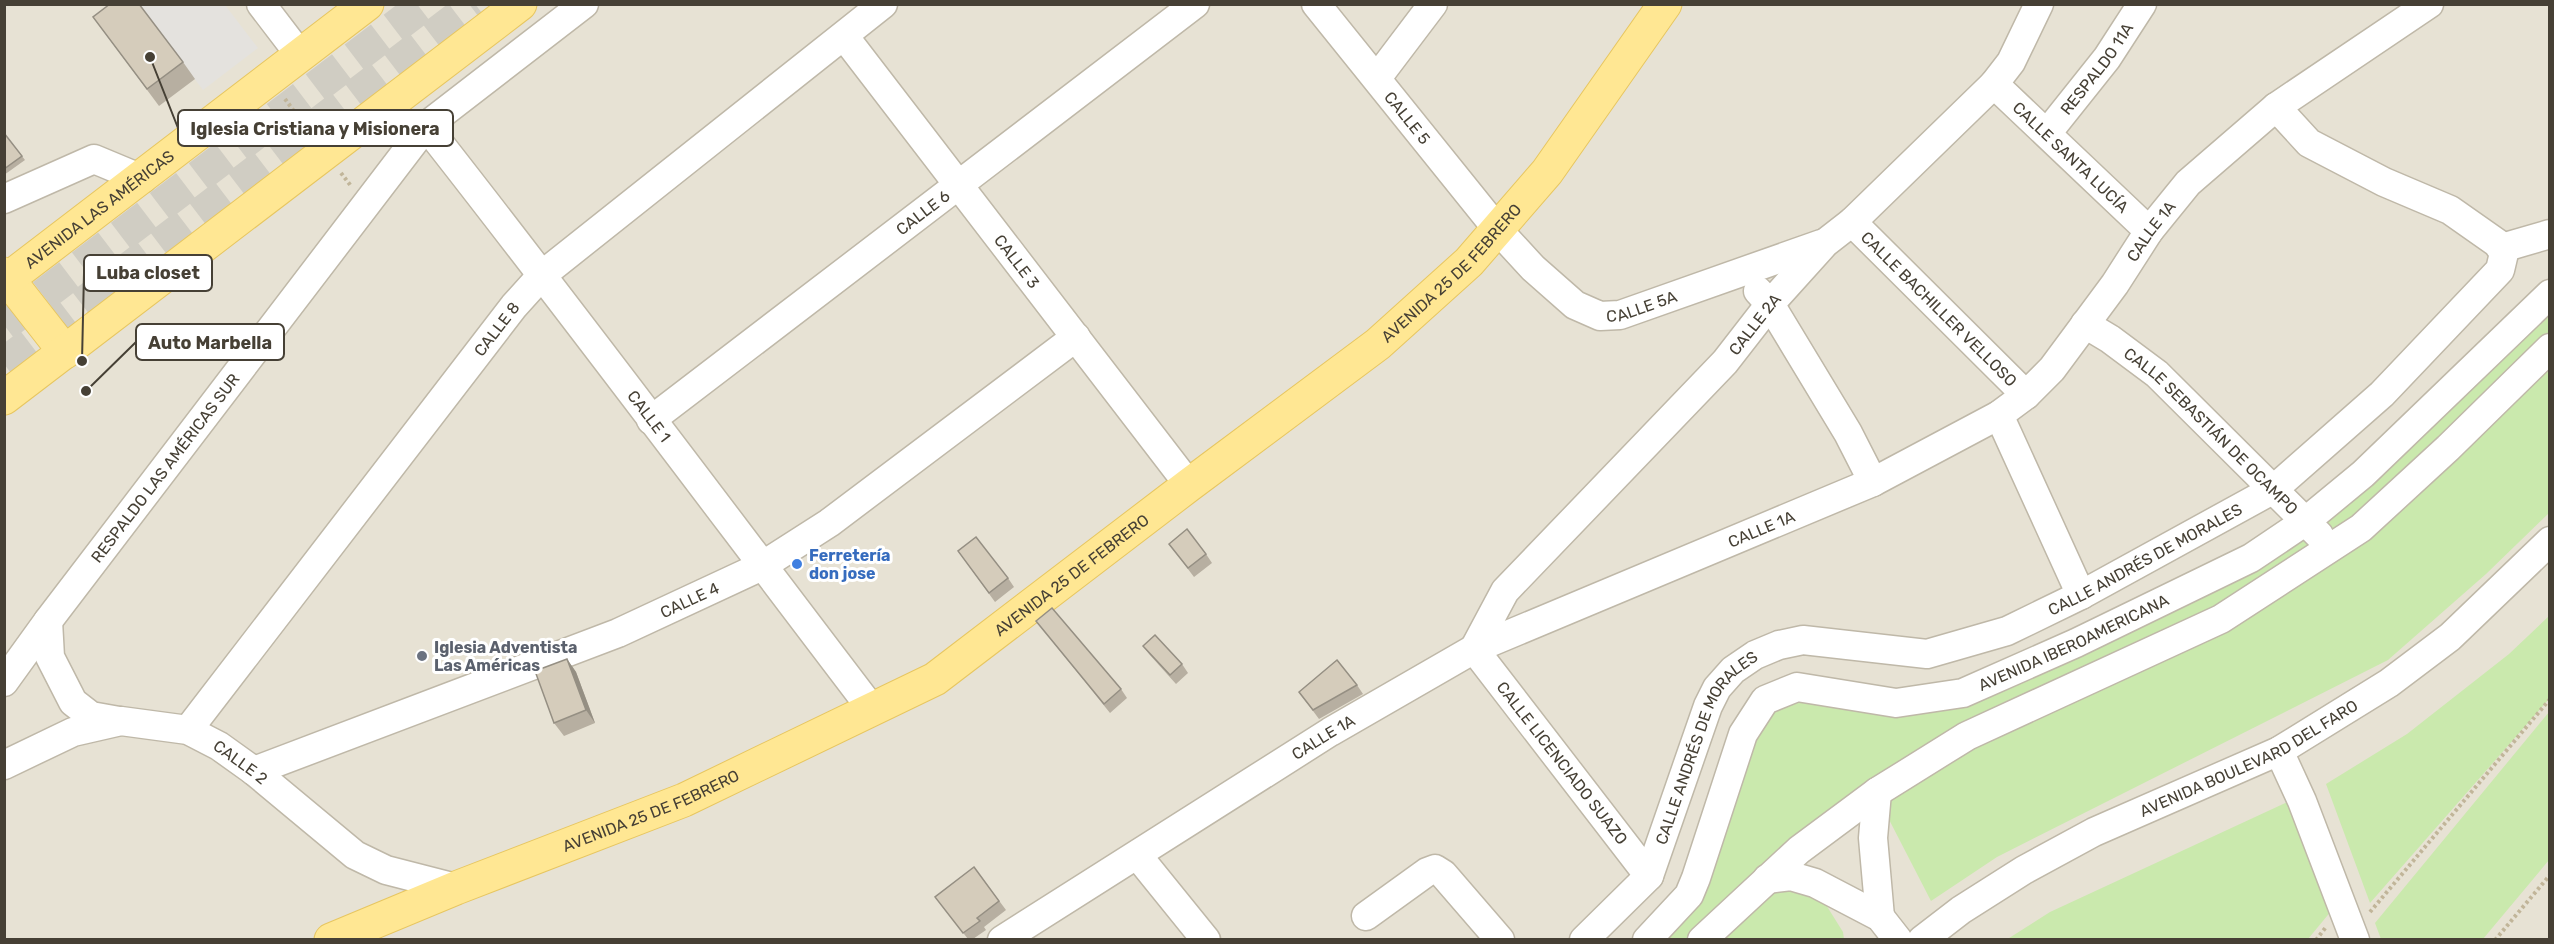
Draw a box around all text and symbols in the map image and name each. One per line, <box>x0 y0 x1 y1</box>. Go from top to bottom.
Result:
street label: RESPALDO 11A <box>2056 19 2137 118</box>
street label: CALLE 5 <box>1381 87 1435 148</box>
street label: CALLE SANTA LUCÍA <box>2009 98 2133 217</box>
callout: Iglesia Cristiana y Misionera <box>178 110 453 146</box>
text: Iglesia Cristiana y Misionera <box>190 118 440 140</box>
street label: AVENIDA LAS AMÉRICAS <box>21 146 178 272</box>
street label: CALLE 6 <box>892 185 954 239</box>
street label: CALLE 1A <box>2123 197 2179 265</box>
street label: AVENIDA 25 DE FEBRERO <box>1377 200 1525 346</box>
street label: CALLE BACHILLER VELLOSO <box>1857 227 2021 390</box>
street label: CALLE 3 <box>990 231 1044 292</box>
callout: Luba closet <box>84 255 212 291</box>
text: Luba closet <box>96 262 200 284</box>
street label: CALLE 5A <box>1606 286 1679 325</box>
street label: CALLE 2A <box>1725 289 1785 359</box>
street label: CALLE 8 <box>470 298 523 360</box>
callout: Auto Marbella <box>136 324 284 360</box>
text: Auto Marbella <box>148 332 272 354</box>
street label: CALLE SEBASTIÁN DE OCAMPO <box>2120 343 2302 518</box>
street label: RESPALDO LAS AMÉRICAS SUR <box>87 369 243 566</box>
street label: CALLE 1 <box>624 386 675 445</box>
street label: CALLE ANDRÉS DE MORALES <box>2045 499 2245 619</box>
street label: CALLE 1A <box>1725 506 1798 551</box>
street label: AVENIDA 25 DE FEBRERO <box>990 510 1152 640</box>
place label: Ferretería don jose <box>809 546 890 583</box>
marker: Ferretería don jose <box>790 557 804 571</box>
street label: CALLE 4 <box>657 578 722 622</box>
street label: AVENIDA IBEROAMERICANA <box>1975 590 2172 695</box>
place label: Iglesia Adventista Las Américas <box>434 638 577 675</box>
street label: CALLE ANDRÉS DE MORALES <box>1651 647 1761 847</box>
marker: Iglesia Adventista Las Américas <box>415 649 429 663</box>
street label: CALLE LICENCIADO SUAZO <box>1493 678 1631 848</box>
street label: AVENIDA BOULEVARD DEL FARO <box>2137 695 2361 820</box>
street label: CALLE 1A <box>1288 710 1358 763</box>
street label: CALLE 2 <box>210 736 272 788</box>
street label: AVENIDA 25 DE FEBRERO <box>560 765 742 855</box>

